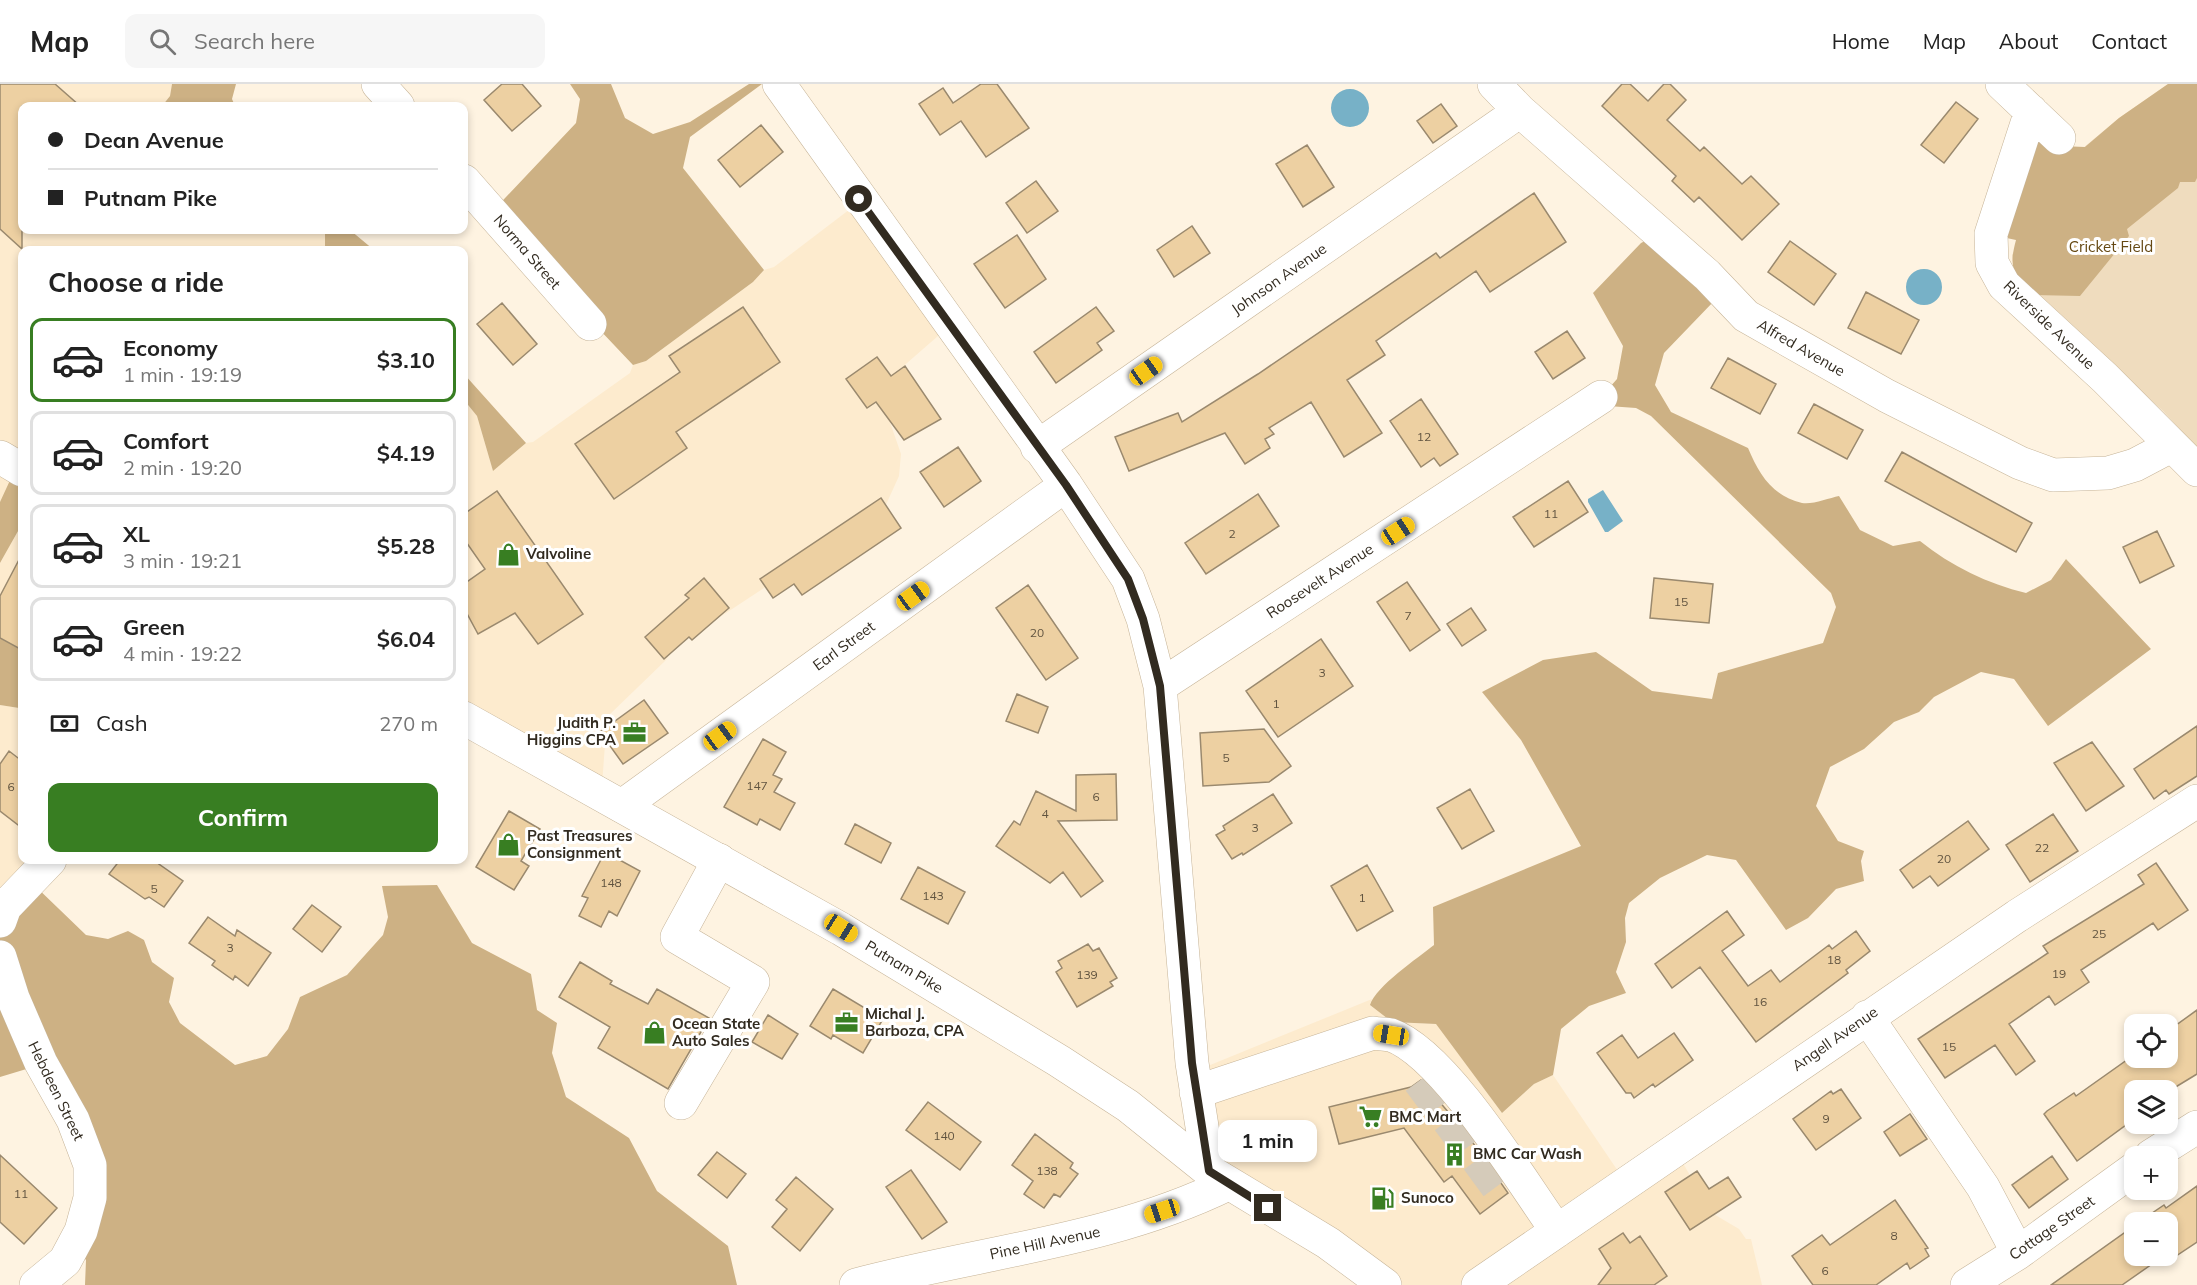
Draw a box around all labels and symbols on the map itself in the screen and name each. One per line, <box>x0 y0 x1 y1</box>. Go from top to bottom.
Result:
route start <box>845 185 872 212</box>
street label: Norma Street <box>490 210 565 293</box>
park label: Cricket Field <box>2069 237 2153 256</box>
street label: Johnson Avenue <box>1227 239 1330 319</box>
street label: Riverside Avenue <box>2000 276 2099 373</box>
street label: Alfred Avenue <box>1754 315 1849 380</box>
car <box>1126 353 1166 389</box>
house number: 12 <box>1417 429 1431 444</box>
house number: 11 <box>1544 506 1558 521</box>
car <box>1378 514 1418 548</box>
house number: 2 <box>1228 526 1236 541</box>
street label: Roosevelt Avenue <box>1263 539 1377 622</box>
shop icon: Valvoline <box>495 541 521 567</box>
place label: Valvoline <box>525 544 591 563</box>
car <box>893 578 933 614</box>
house number: 15 <box>1674 594 1688 609</box>
house number: 7 <box>1404 608 1412 623</box>
street label: Earl Street <box>809 617 878 674</box>
house number: 20 <box>1030 625 1044 640</box>
house number: 3 <box>1318 665 1326 680</box>
house number: 1 <box>1272 696 1280 711</box>
place label: Judith P. Higgins CPA <box>527 713 617 749</box>
car <box>700 718 740 754</box>
office icon: Judith P. Higgins CPA <box>621 719 647 745</box>
house number: 5 <box>1222 750 1230 765</box>
house number: 147 <box>746 778 768 793</box>
house number: 6 <box>7 779 15 794</box>
house number: 6 <box>1092 789 1100 804</box>
house number: 4 <box>1041 806 1049 821</box>
house number: 3 <box>1251 820 1259 835</box>
place label: Past Treasures Consignment <box>527 826 633 862</box>
shop icon: Past Treasures Consignment <box>496 832 522 858</box>
house number: 22 <box>2035 840 2049 855</box>
house number: 20 <box>1937 851 1951 866</box>
house number: 148 <box>600 875 622 890</box>
house number: 5 <box>150 881 158 896</box>
house number: 143 <box>922 888 944 903</box>
house number: 1 <box>1358 890 1366 905</box>
car <box>821 911 861 945</box>
house number: 25 <box>2092 926 2106 941</box>
street label: Putnam Pike <box>862 936 947 997</box>
house number: 3 <box>226 940 234 955</box>
house number: 18 <box>1827 952 1841 967</box>
house number: 19 <box>2052 966 2066 981</box>
house number: 139 <box>1076 967 1098 982</box>
house number: 16 <box>1753 994 1767 1009</box>
street label: Angell Avenue <box>1788 1002 1881 1075</box>
place label: Michal J. Barboza, CPA <box>865 1004 965 1040</box>
office icon: Michal J. Barboza, CPA <box>834 1010 860 1036</box>
place label: Ocean State Auto Sales <box>672 1014 760 1050</box>
shop icon: Ocean State Auto Sales <box>641 1020 667 1046</box>
car <box>1372 1023 1410 1047</box>
street label: Hebdeen Street <box>24 1038 89 1144</box>
house number: 15 <box>1942 1039 1956 1054</box>
supermarket icon: BMC Mart <box>1358 1104 1384 1130</box>
place label: BMC Mart <box>1389 1107 1461 1126</box>
house number: 9 <box>1822 1111 1830 1126</box>
callout: 1 min <box>1218 1121 1318 1163</box>
house number: 140 <box>933 1128 955 1143</box>
building icon: BMC Car Wash <box>1442 1141 1468 1167</box>
place label: BMC Car Wash <box>1473 1144 1582 1163</box>
house number: 138 <box>1036 1163 1058 1178</box>
fuel station icon: Sunoco <box>1370 1185 1396 1211</box>
house number: 11 <box>14 1186 28 1201</box>
place label: Sunoco <box>1401 1188 1454 1207</box>
street label: Cottage Street <box>2005 1191 2098 1264</box>
route end <box>1254 1194 1281 1221</box>
car <box>1142 1197 1182 1225</box>
street label: Pine Hill Avenue <box>988 1222 1102 1264</box>
house number: 8 <box>1890 1228 1898 1243</box>
house number: 6 <box>1821 1263 1829 1278</box>

